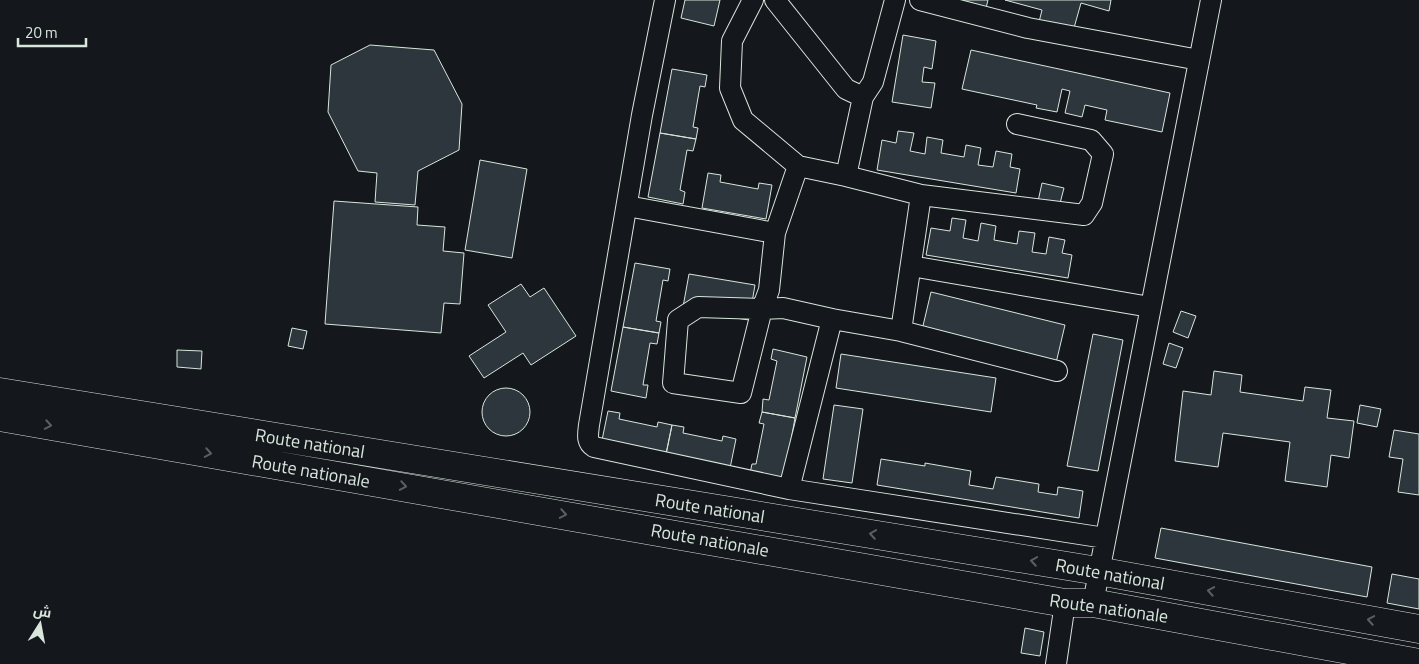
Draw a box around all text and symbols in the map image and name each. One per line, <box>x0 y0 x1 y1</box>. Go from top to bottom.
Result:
scale bar <box>18 15 85 47</box>
text: 20 m <box>25 21 58 44</box>
one-way arrow <box>44 419 52 429</box>
street label: Route national <box>253 421 367 465</box>
one-way arrow <box>204 447 213 457</box>
street label: Route nationale <box>250 447 372 495</box>
one-way arrow <box>398 481 407 491</box>
street label: Route national <box>653 486 767 530</box>
one-way arrow <box>558 509 567 519</box>
street label: Route nationale <box>649 516 771 564</box>
one-way arrow <box>869 530 878 540</box>
street label: Route national <box>1053 551 1167 597</box>
one-way arrow <box>1029 556 1038 566</box>
street label: Route nationale <box>1048 586 1170 630</box>
one-way arrow <box>1207 587 1215 597</box>
north arrow <box>15 599 65 649</box>
text: ش <box>32 599 53 623</box>
one-way arrow <box>1367 616 1375 626</box>

